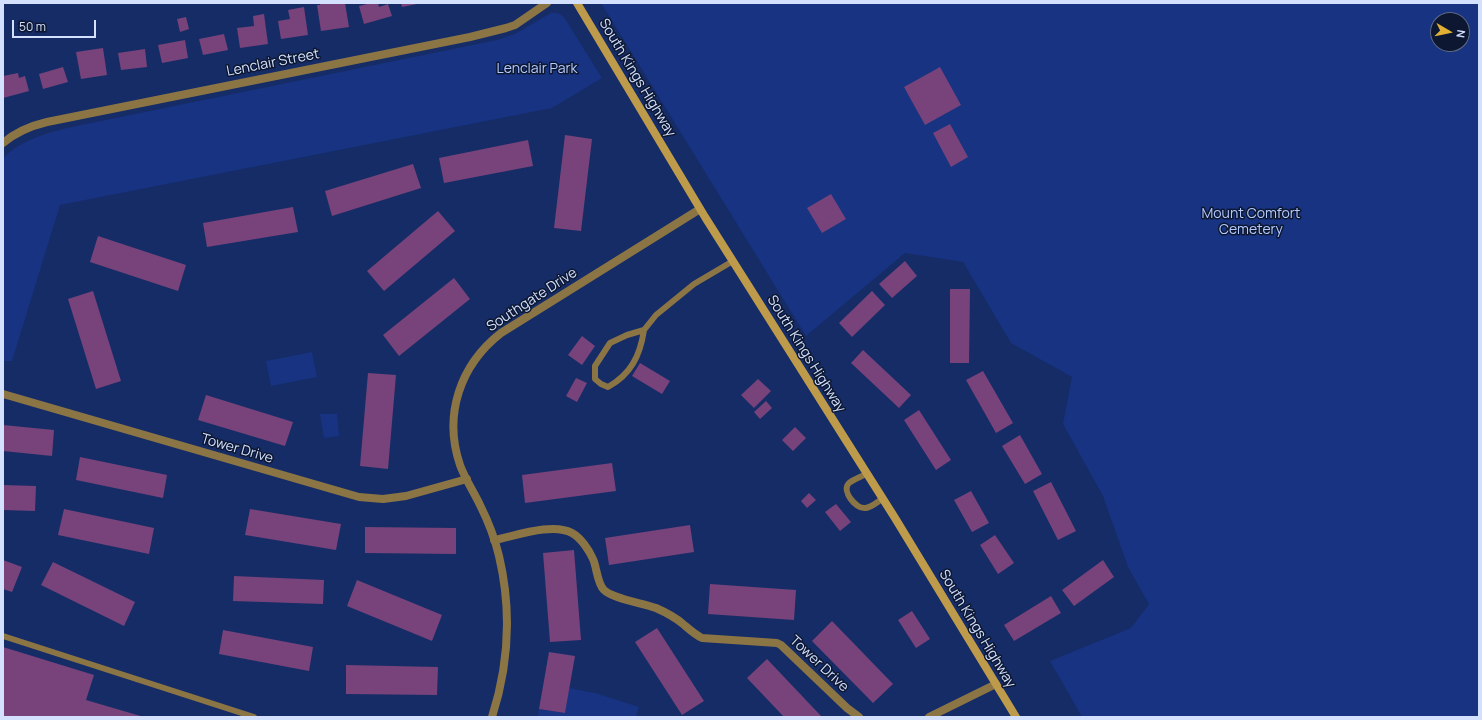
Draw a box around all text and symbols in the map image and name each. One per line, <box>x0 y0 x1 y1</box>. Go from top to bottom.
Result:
scale bar <box>14 12 98 38</box>
north arrow <box>1430 12 1470 52</box>
street label: South Kings Highway <box>595 16 679 140</box>
text: 50 m <box>19 18 46 35</box>
text: N <box>1453 29 1469 39</box>
street label: Lenclair Street <box>225 46 321 80</box>
park label: Lenclair Park <box>497 61 577 77</box>
park label: Mount Comfort Cemetery <box>1202 206 1300 238</box>
street label: Southgate Drive <box>484 265 580 335</box>
street label: South Kings Highway <box>763 292 849 416</box>
street label: Tower Drive <box>199 431 275 467</box>
street label: South Kings Highway <box>935 567 1019 691</box>
street label: Tower Drive <box>786 632 852 696</box>

